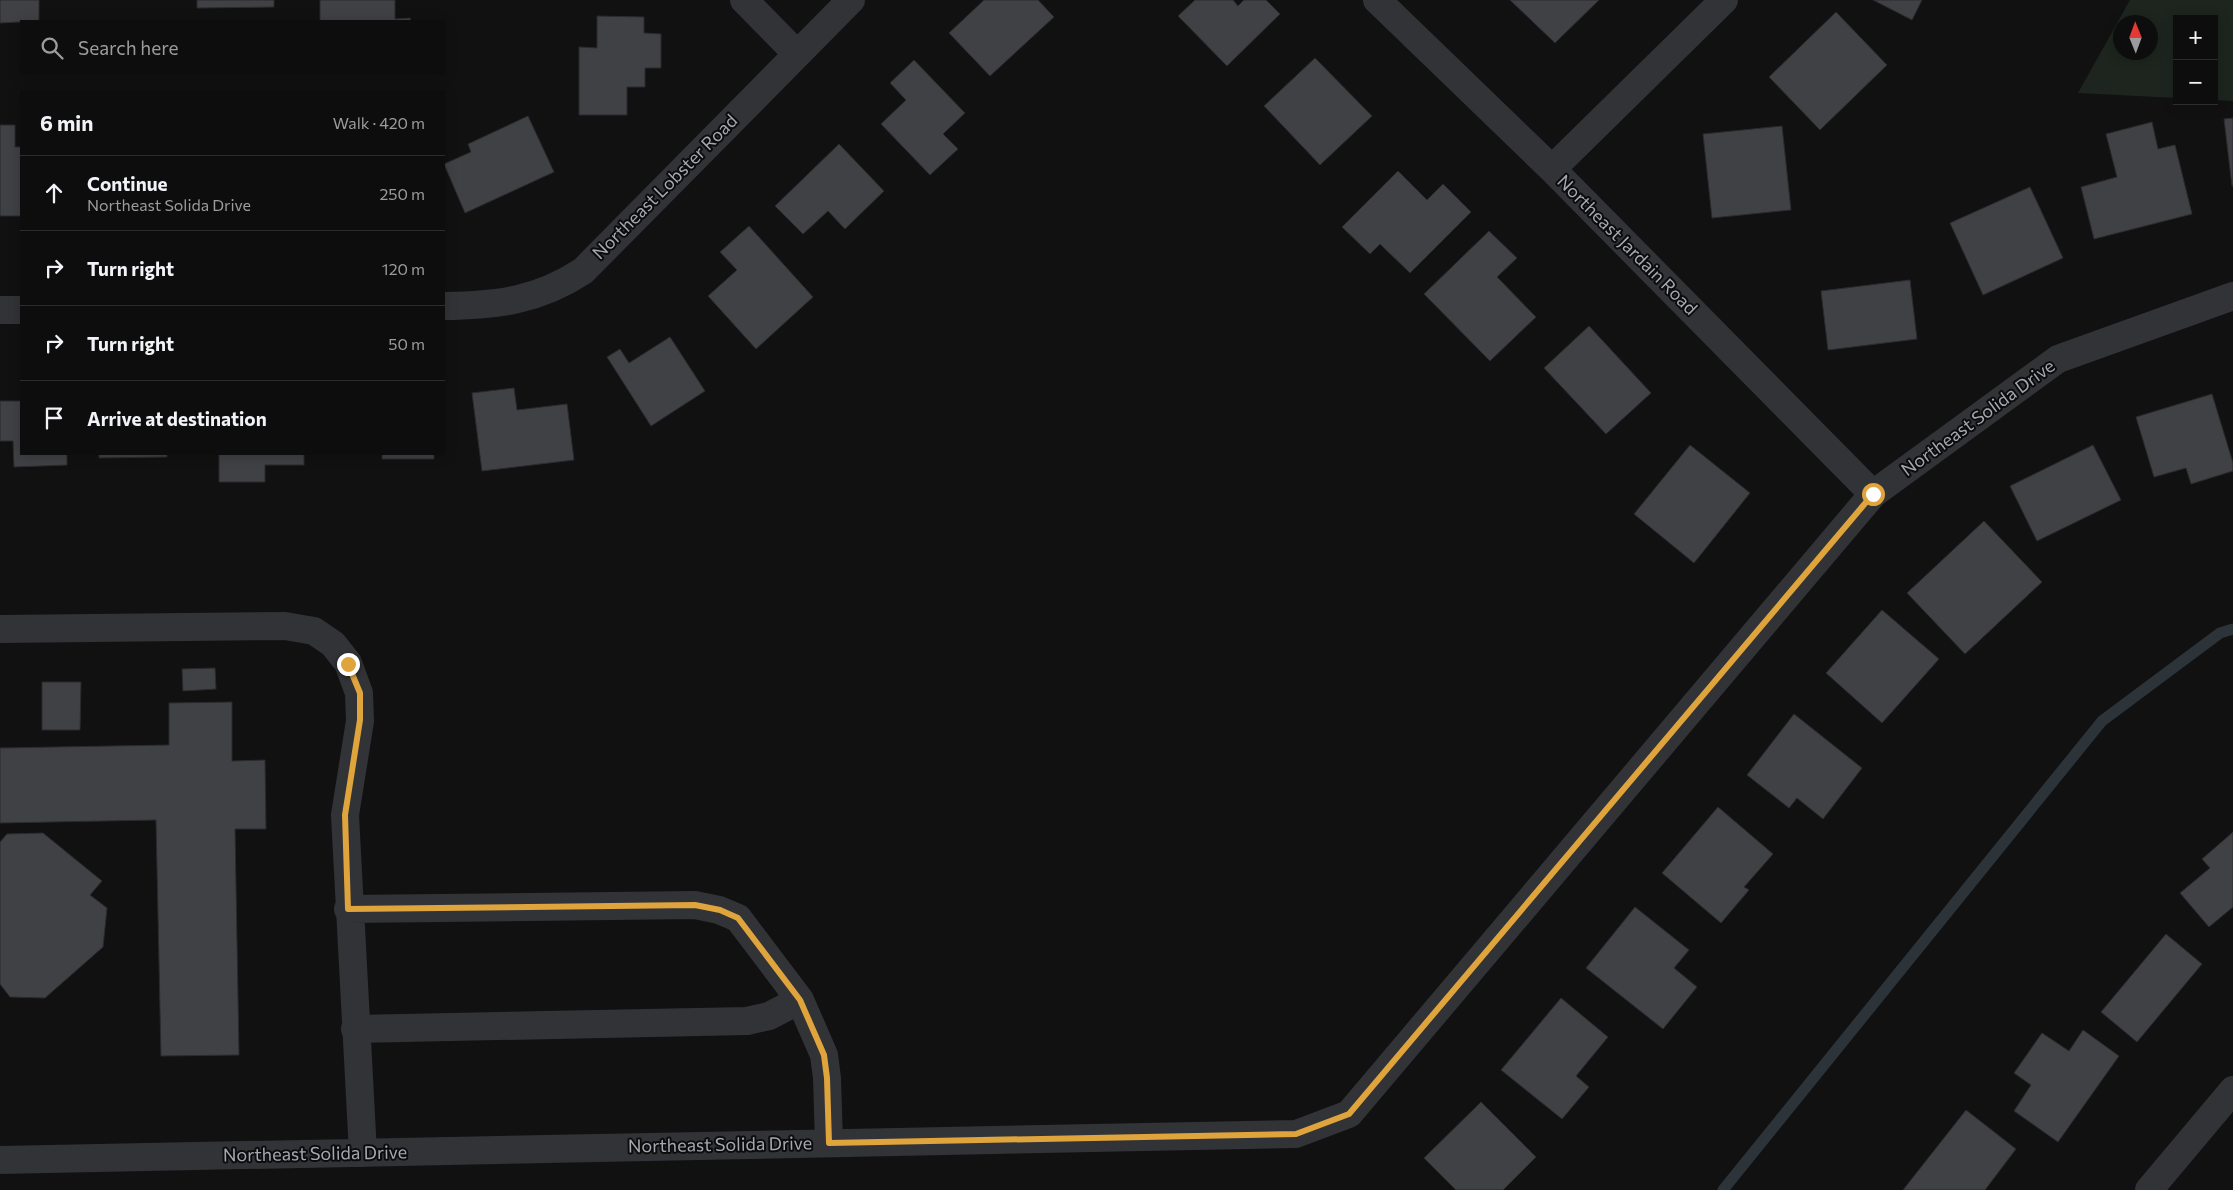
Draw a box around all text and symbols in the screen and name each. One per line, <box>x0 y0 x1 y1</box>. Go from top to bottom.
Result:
north arrow <box>2113 15 2158 60</box>
map controls <box>2173 15 2218 105</box>
button: + <box>2173 15 2218 60</box>
search box <box>20 20 445 75</box>
icon: search <box>38 34 66 62</box>
text: Search here <box>78 36 178 59</box>
button: − <box>2173 60 2218 105</box>
street label: Northeast Lobster Road <box>587 109 741 263</box>
text: 6 min <box>40 110 93 135</box>
text: Walk · 420 m <box>333 113 425 132</box>
street label: Northeast Jardain Road <box>1553 170 1702 319</box>
text: Continue <box>87 172 167 195</box>
icon: ahead <box>40 179 68 207</box>
text: 250 m <box>379 184 425 203</box>
text: Northeast Solida Drive <box>87 195 251 214</box>
icon: right <box>40 254 68 282</box>
text: Turn right <box>87 257 174 280</box>
text: 120 m <box>382 259 425 278</box>
icon: right <box>40 329 68 357</box>
text: Turn right <box>87 332 174 355</box>
text: 50 m <box>388 334 425 353</box>
street label: Northeast Solida Drive <box>1896 354 2058 480</box>
icon: arrive <box>40 404 68 432</box>
text: Arrive at destination <box>87 407 267 430</box>
route start <box>1862 483 1885 506</box>
route end <box>337 653 360 676</box>
street label: Northeast Solida Drive <box>628 1131 812 1157</box>
street label: Northeast Solida Drive <box>223 1140 407 1166</box>

